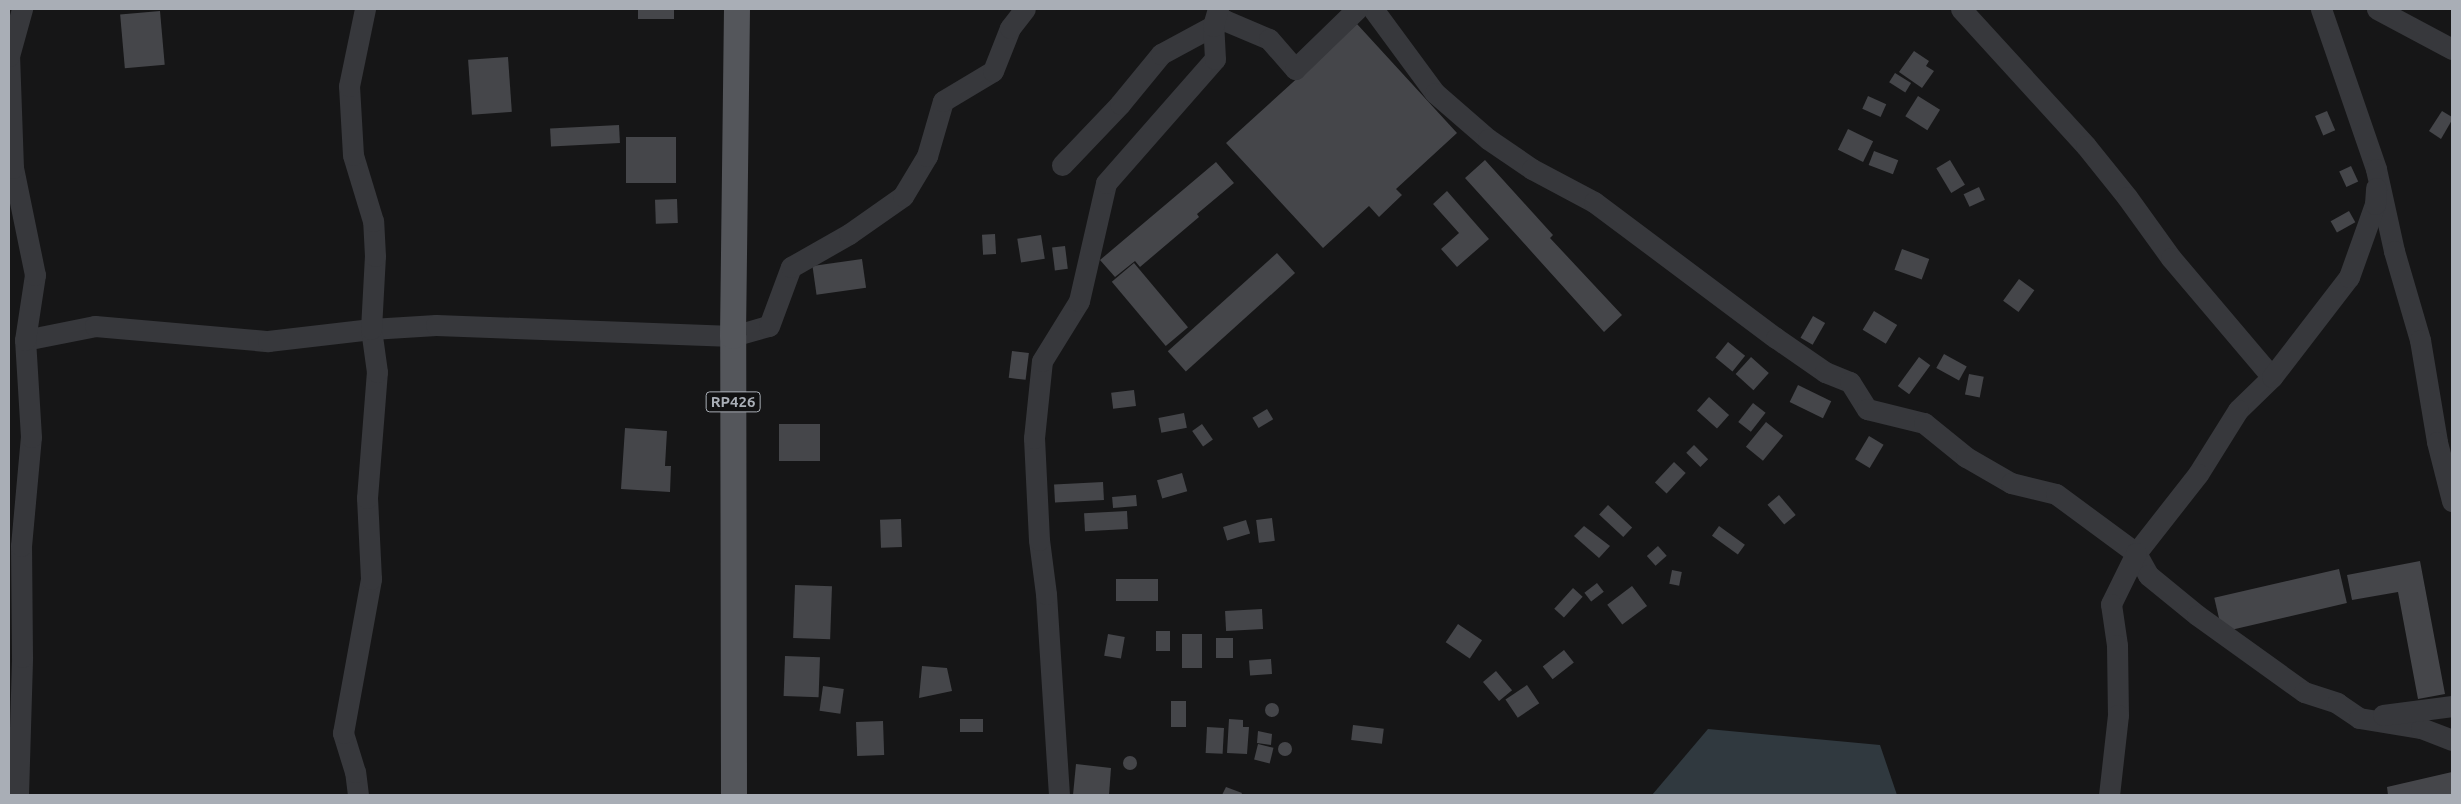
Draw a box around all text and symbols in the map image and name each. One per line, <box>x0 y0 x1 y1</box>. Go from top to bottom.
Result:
road number: RP426 <box>706 390 760 414</box>

